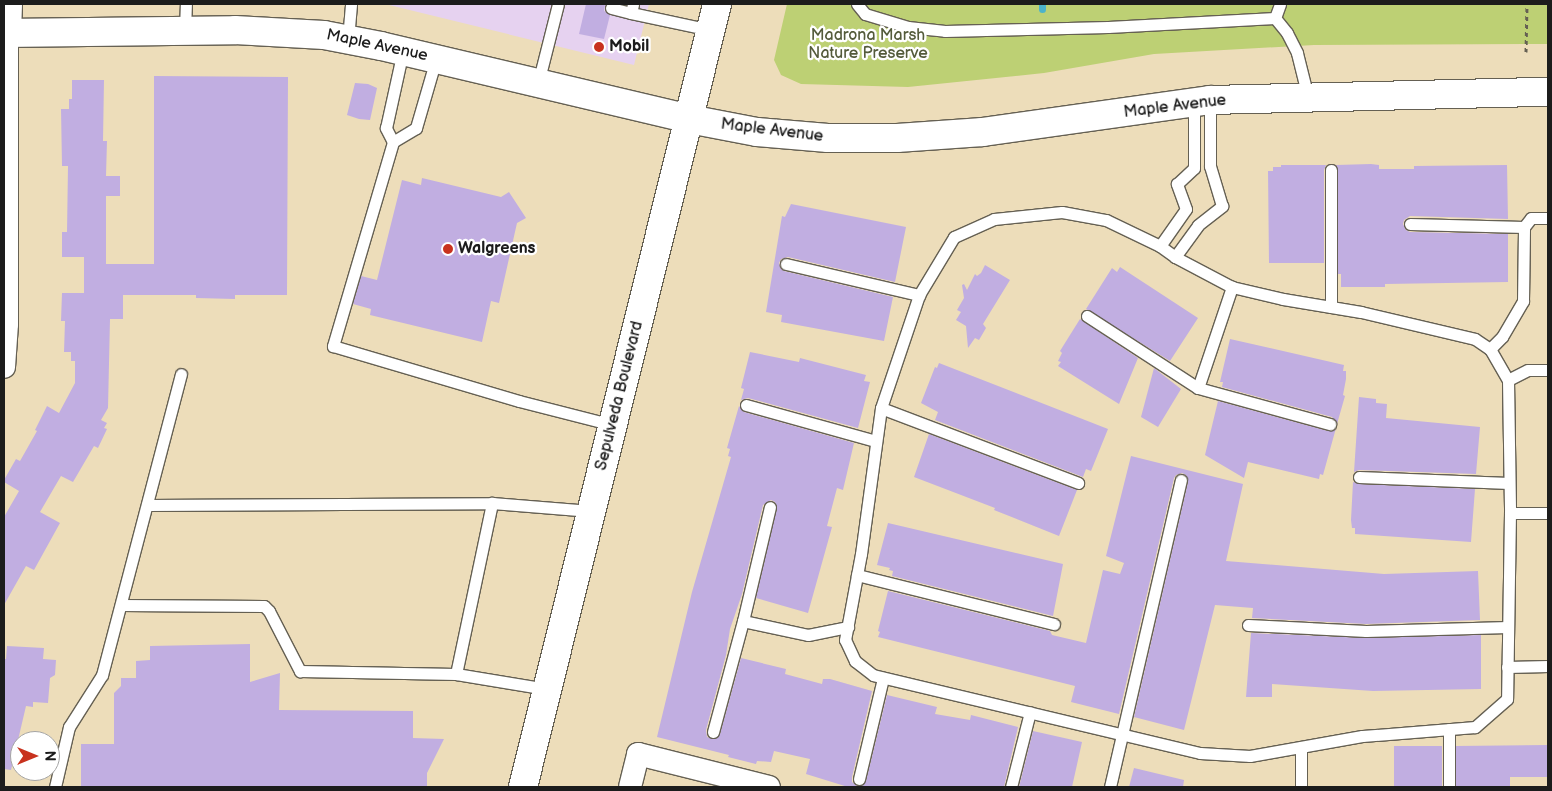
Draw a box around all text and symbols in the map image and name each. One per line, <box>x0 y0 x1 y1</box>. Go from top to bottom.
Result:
street label: Maple Avenue <box>325 26 429 66</box>
park label: Madrona Marsh Nature Preserve <box>808 26 928 64</box>
place label: Mobil <box>609 37 649 57</box>
marker: Mobil <box>593 41 605 53</box>
street label: Maple Avenue <box>1123 91 1227 123</box>
street label: Maple Avenue <box>720 115 824 147</box>
place label: Walgreens <box>458 239 535 259</box>
marker: Walgreens <box>442 243 454 255</box>
street label: Sepulveda Boulevard <box>592 319 648 473</box>
north arrow <box>10 731 60 781</box>
text: N <box>41 751 58 761</box>

